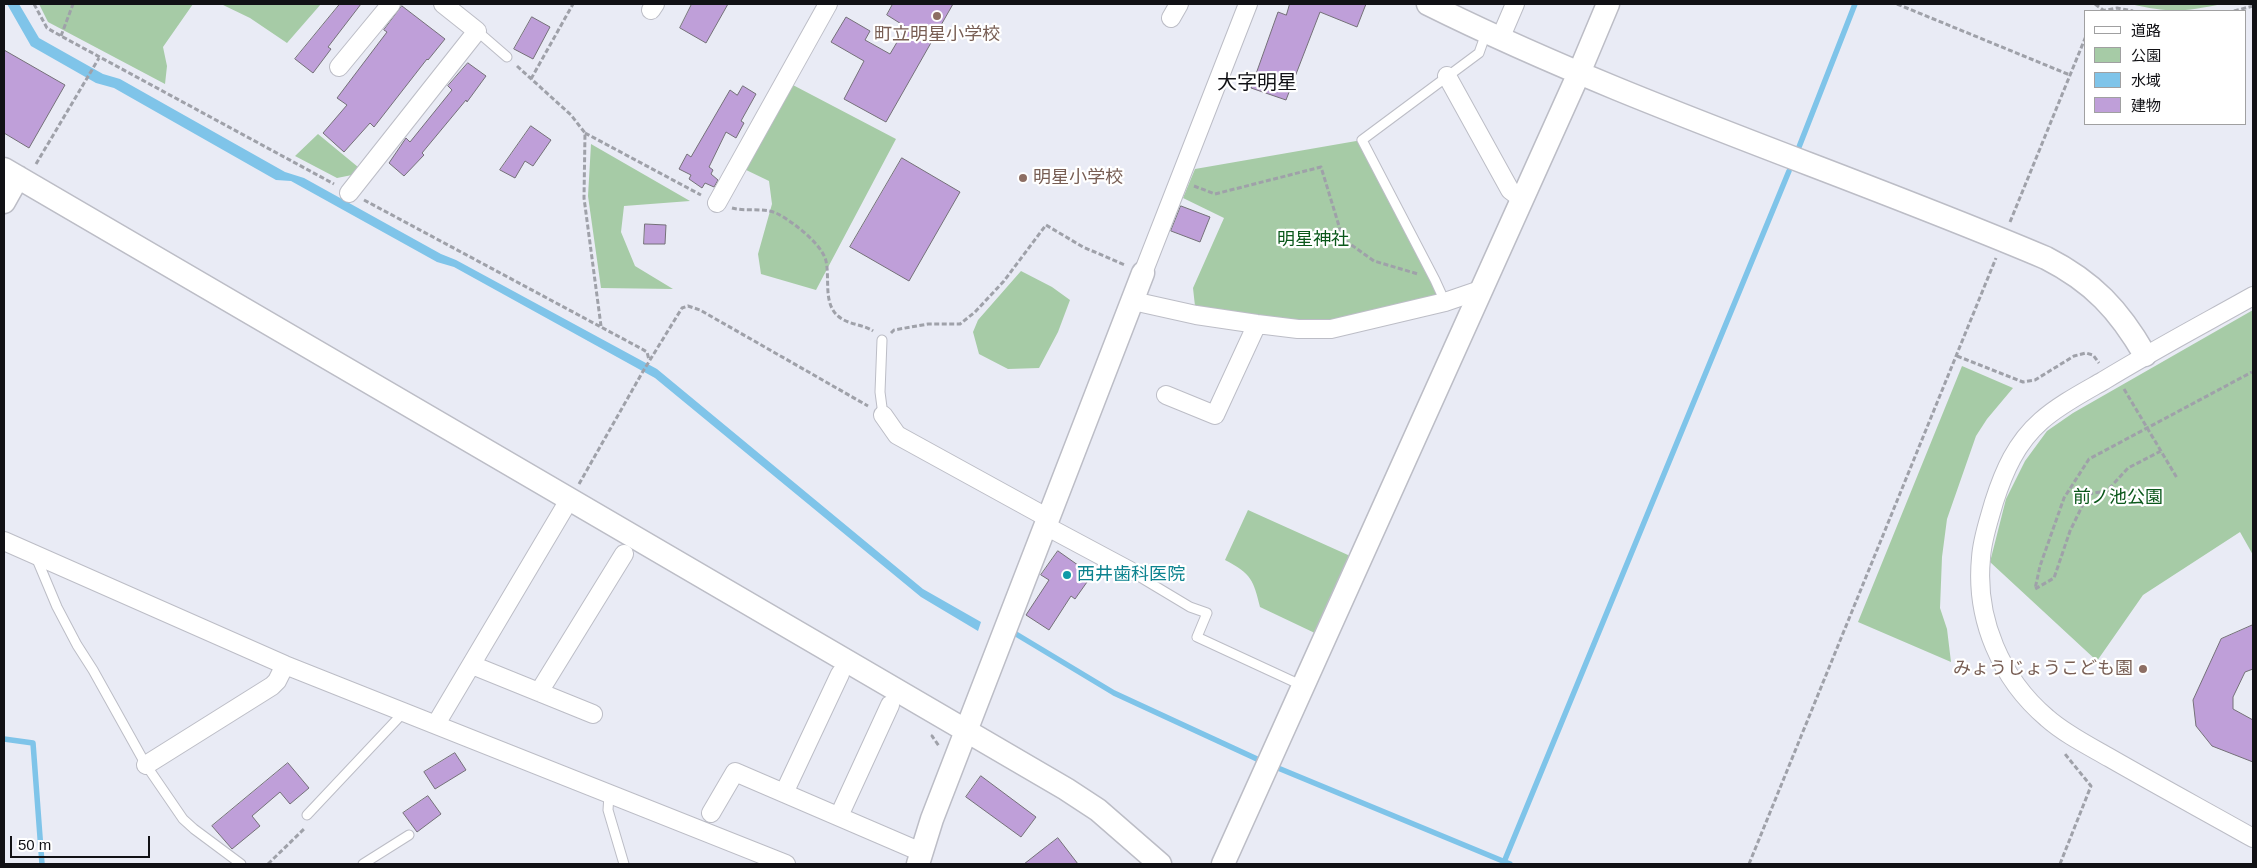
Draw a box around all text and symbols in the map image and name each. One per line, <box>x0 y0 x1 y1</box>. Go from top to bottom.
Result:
marker: 町立明星小学校 <box>931 10 943 22</box>
legend <box>2084 10 2247 125</box>
text: 道路 <box>2131 22 2161 39</box>
place label: 町立明星小学校 <box>874 24 1000 46</box>
text: 公園 <box>2131 47 2161 64</box>
district label: 大字明星 <box>1217 71 1297 95</box>
text: 水域 <box>2131 72 2161 89</box>
text: 建物 <box>2131 97 2161 114</box>
place label: 明星小学校 <box>1033 167 1123 189</box>
marker: 明星小学校 <box>1017 172 1029 184</box>
park label: 明星神社 <box>1277 229 1349 251</box>
park label: 前ノ池公園 <box>2073 487 2163 509</box>
place label: 西井歯科医院 <box>1077 564 1185 586</box>
marker: 西井歯科医院 <box>1061 569 1073 581</box>
place label: みょうじょうこども園 <box>1953 658 2133 680</box>
marker: みょうじょうこども園 <box>2137 663 2149 675</box>
scale bar <box>12 826 152 858</box>
text: 50 m <box>18 836 51 853</box>

